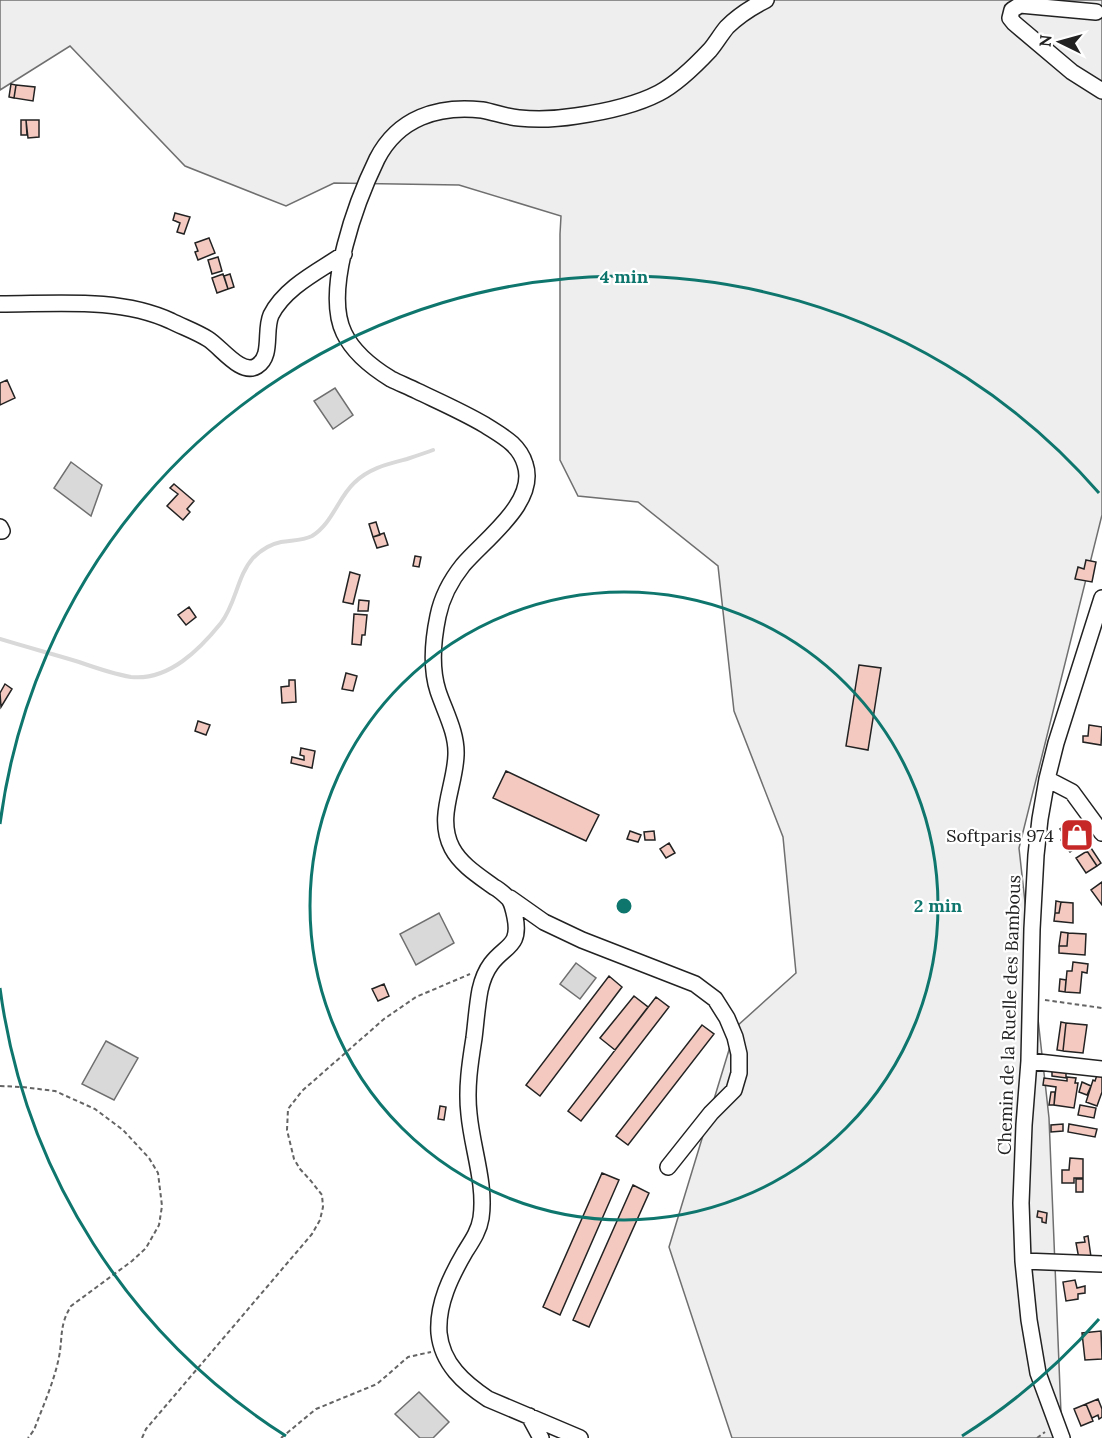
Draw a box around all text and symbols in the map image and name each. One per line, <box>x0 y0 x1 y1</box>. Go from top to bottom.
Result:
north arrow <box>1030 12 1090 72</box>
text: N <box>1035 34 1056 48</box>
text: 4 min <box>600 265 649 288</box>
shop icon: Softparis 974 <box>1059 817 1095 853</box>
place label: Softparis 974 <box>946 824 1054 847</box>
street label: Chemin de la Ruelle des Bambous <box>993 874 1025 1156</box>
text: 2 min <box>914 894 963 917</box>
centre of rings <box>614 896 634 916</box>

